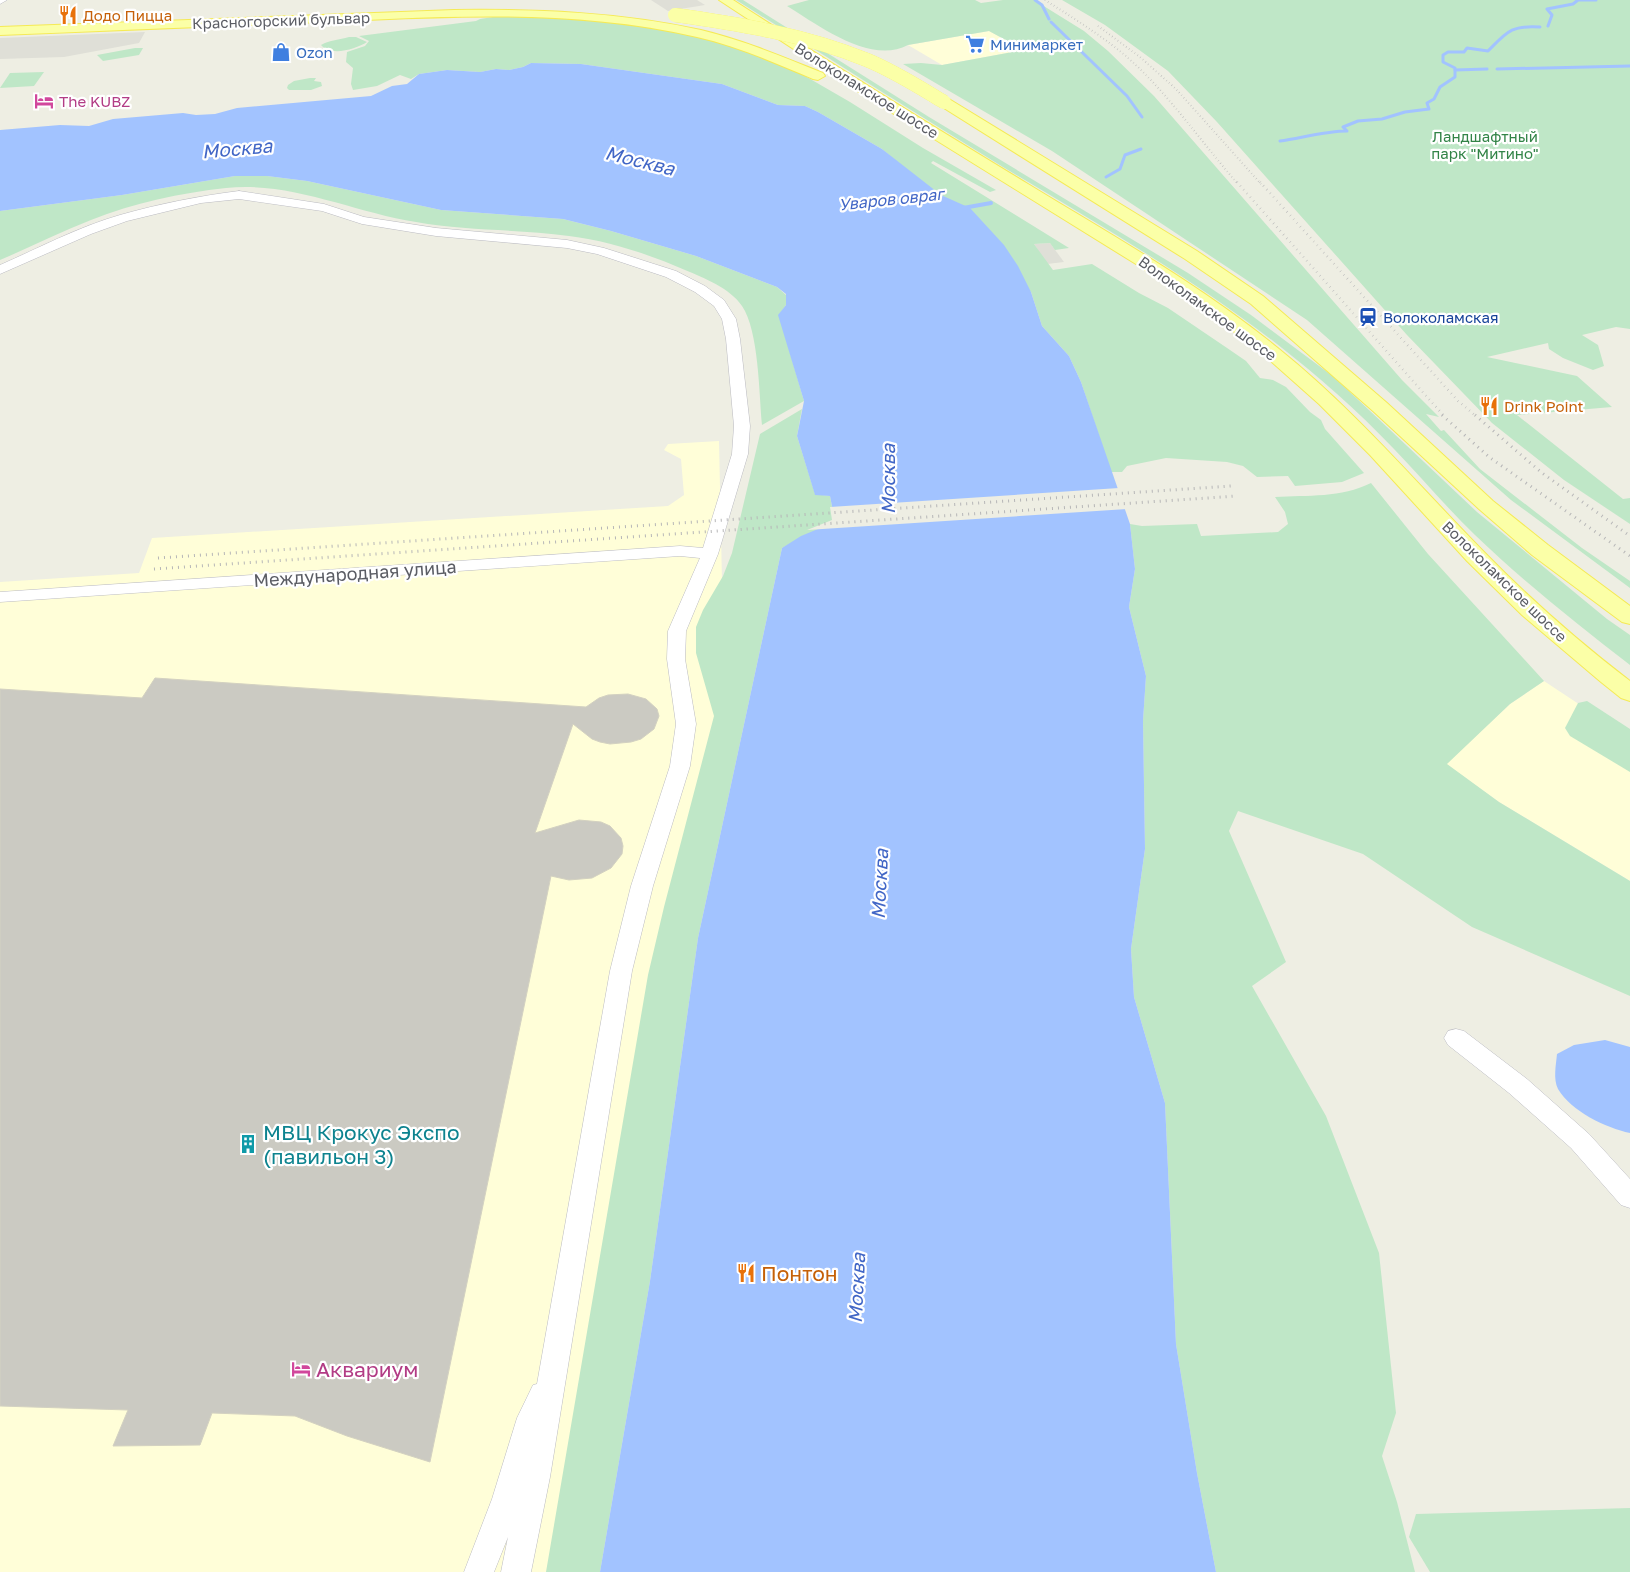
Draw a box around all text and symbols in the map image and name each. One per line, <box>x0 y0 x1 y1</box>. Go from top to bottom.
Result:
restaurant icon: Додо Пицца <box>57 4 79 26</box>
place label: Додо Пицца <box>83 6 172 24</box>
street label: Красногорский бульвар <box>192 8 370 32</box>
supermarket icon: Минимаркет <box>964 33 986 55</box>
place label: Минимаркет <box>990 35 1084 53</box>
street label: Волоколамское шоссе <box>792 38 942 142</box>
shop icon: Ozon <box>270 41 292 63</box>
place label: Ozon <box>296 43 333 61</box>
hotel icon: The KUBZ <box>33 90 55 112</box>
place label: The KUBZ <box>59 92 130 110</box>
park label: Ландшафтный парк "Митино" <box>1431 127 1539 162</box>
water label: Москва <box>201 133 274 163</box>
water label: Москва <box>603 140 678 180</box>
water label: Уваров овраг <box>837 183 947 214</box>
street label: Волоколамское шоссе <box>1136 252 1281 364</box>
station icon: Волоколамская <box>1357 306 1379 328</box>
place label: Волоколамская <box>1383 308 1499 326</box>
restaurant icon: Drink Point <box>1478 395 1500 417</box>
place label: Drink Point <box>1504 397 1584 415</box>
water label: Москва <box>876 442 899 514</box>
street label: Волоколамское шоссе <box>1439 517 1571 645</box>
street label: Международная улица <box>253 555 457 591</box>
water label: Москва <box>866 847 892 920</box>
place label: МВЦ Крокус Экспо (павильон 3) <box>263 1119 460 1169</box>
building icon: МВЦ Крокус Экспо (павильон 3) <box>237 1133 259 1155</box>
water label: Москва <box>843 1251 869 1324</box>
place label: Понтон <box>761 1260 838 1286</box>
restaurant icon: Понтон <box>735 1262 757 1284</box>
place label: Аквариум <box>316 1356 418 1382</box>
hotel icon: Аквариум <box>290 1358 312 1380</box>

